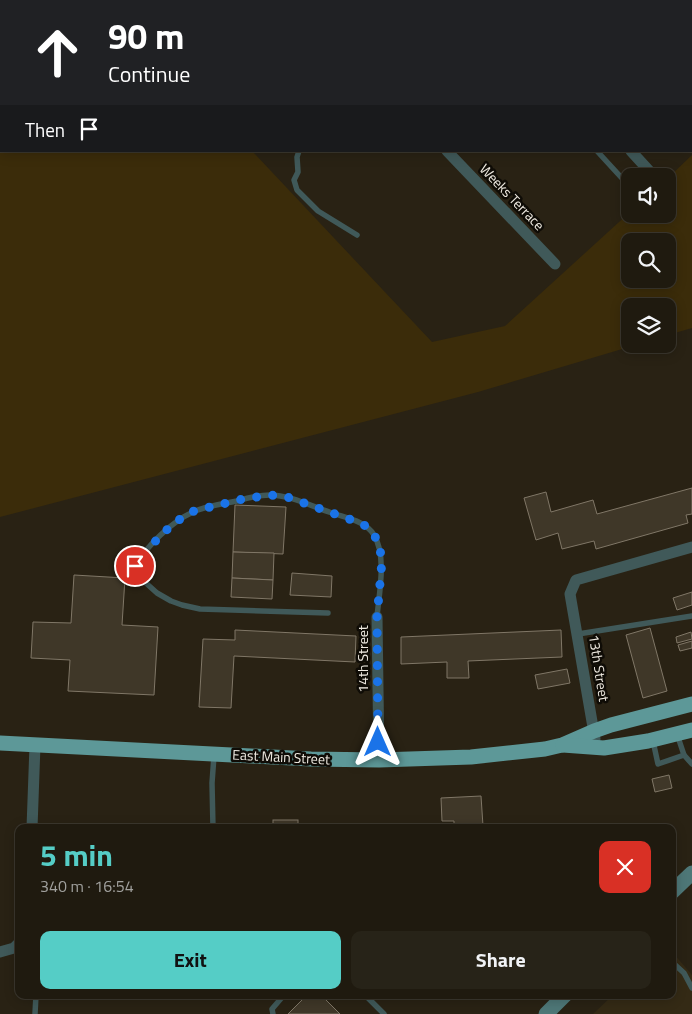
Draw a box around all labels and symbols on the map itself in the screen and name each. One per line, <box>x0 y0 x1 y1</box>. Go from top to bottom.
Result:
street label: Weeks Terrace <box>475 159 550 235</box>
pin <box>114 545 156 587</box>
street label: 14th Street <box>352 625 373 693</box>
street label: 13th Street <box>584 633 615 703</box>
position arrow <box>351 715 403 767</box>
street label: East Main Street <box>232 743 330 770</box>

